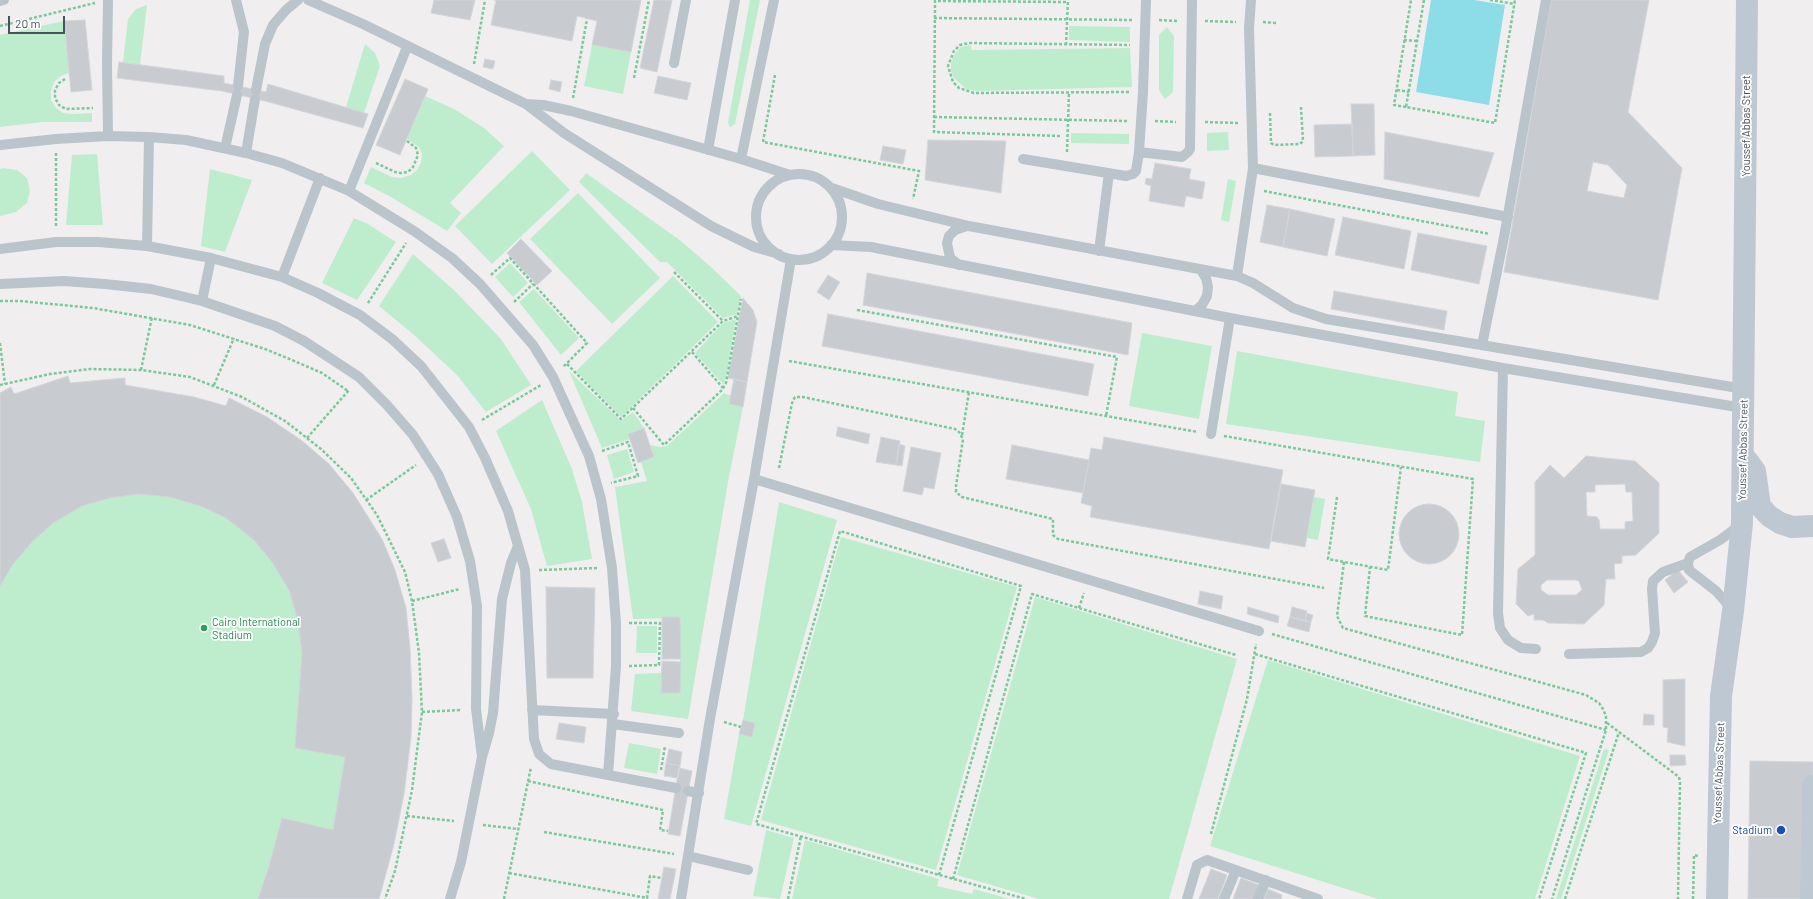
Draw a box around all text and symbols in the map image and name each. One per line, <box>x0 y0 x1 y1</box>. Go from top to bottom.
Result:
scale bar <box>10 8 67 34</box>
text: 20 m <box>15 16 41 30</box>
street label: Youssef Abbas Street <box>1739 75 1753 177</box>
street label: Youssef Abbas Street <box>1736 399 1750 501</box>
place label: Cairo International Stadium <box>212 615 300 641</box>
marker: Cairo International Stadium <box>199 623 209 633</box>
street label: Youssef Abbas Street <box>1711 722 1727 824</box>
place label: Stadium <box>1732 823 1772 837</box>
marker: Stadium <box>1775 824 1787 836</box>

